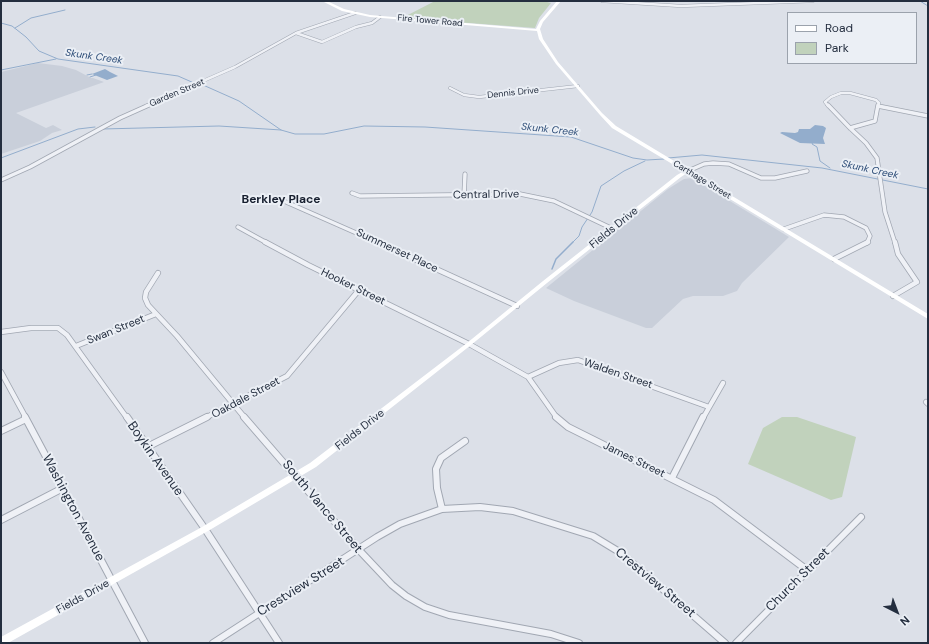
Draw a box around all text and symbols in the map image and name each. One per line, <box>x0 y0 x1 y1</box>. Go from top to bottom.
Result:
legend <box>787 12 917 64</box>
street label: Fire Tower Road <box>397 13 463 29</box>
text: Road <box>825 20 853 36</box>
text: Park <box>825 40 849 56</box>
water label: Skunk Creek <box>65 47 123 67</box>
street label: Garden Street <box>148 77 206 109</box>
street label: Dennis Drive <box>487 85 539 101</box>
water label: Skunk Creek <box>521 121 579 139</box>
street label: Carthage Street <box>671 158 733 202</box>
water label: Skunk Creek <box>841 158 899 182</box>
street label: Central Drive <box>453 188 519 202</box>
district label: Berkley Place <box>241 193 321 207</box>
street label: Fields Drive <box>587 204 641 252</box>
street label: Summerset Place <box>354 226 440 276</box>
street label: Hooker Street <box>319 266 387 308</box>
street label: Swan Street <box>85 312 147 348</box>
street label: Walden Street <box>582 356 654 392</box>
street label: Oakdale Street <box>210 374 282 422</box>
street label: Fields Drive <box>333 407 387 453</box>
street label: Boykin Avenue <box>124 419 186 499</box>
street label: James Street <box>601 439 667 481</box>
street label: Washington Avenue <box>38 452 108 564</box>
street label: South Vance Street <box>279 457 365 557</box>
street label: Crestview Street <box>612 545 698 621</box>
street label: Church Street <box>763 545 833 615</box>
street label: Crestview Street <box>254 554 348 620</box>
street label: Fields Drive <box>54 577 112 617</box>
north arrow <box>877 592 917 632</box>
text: N <box>897 613 913 629</box>

